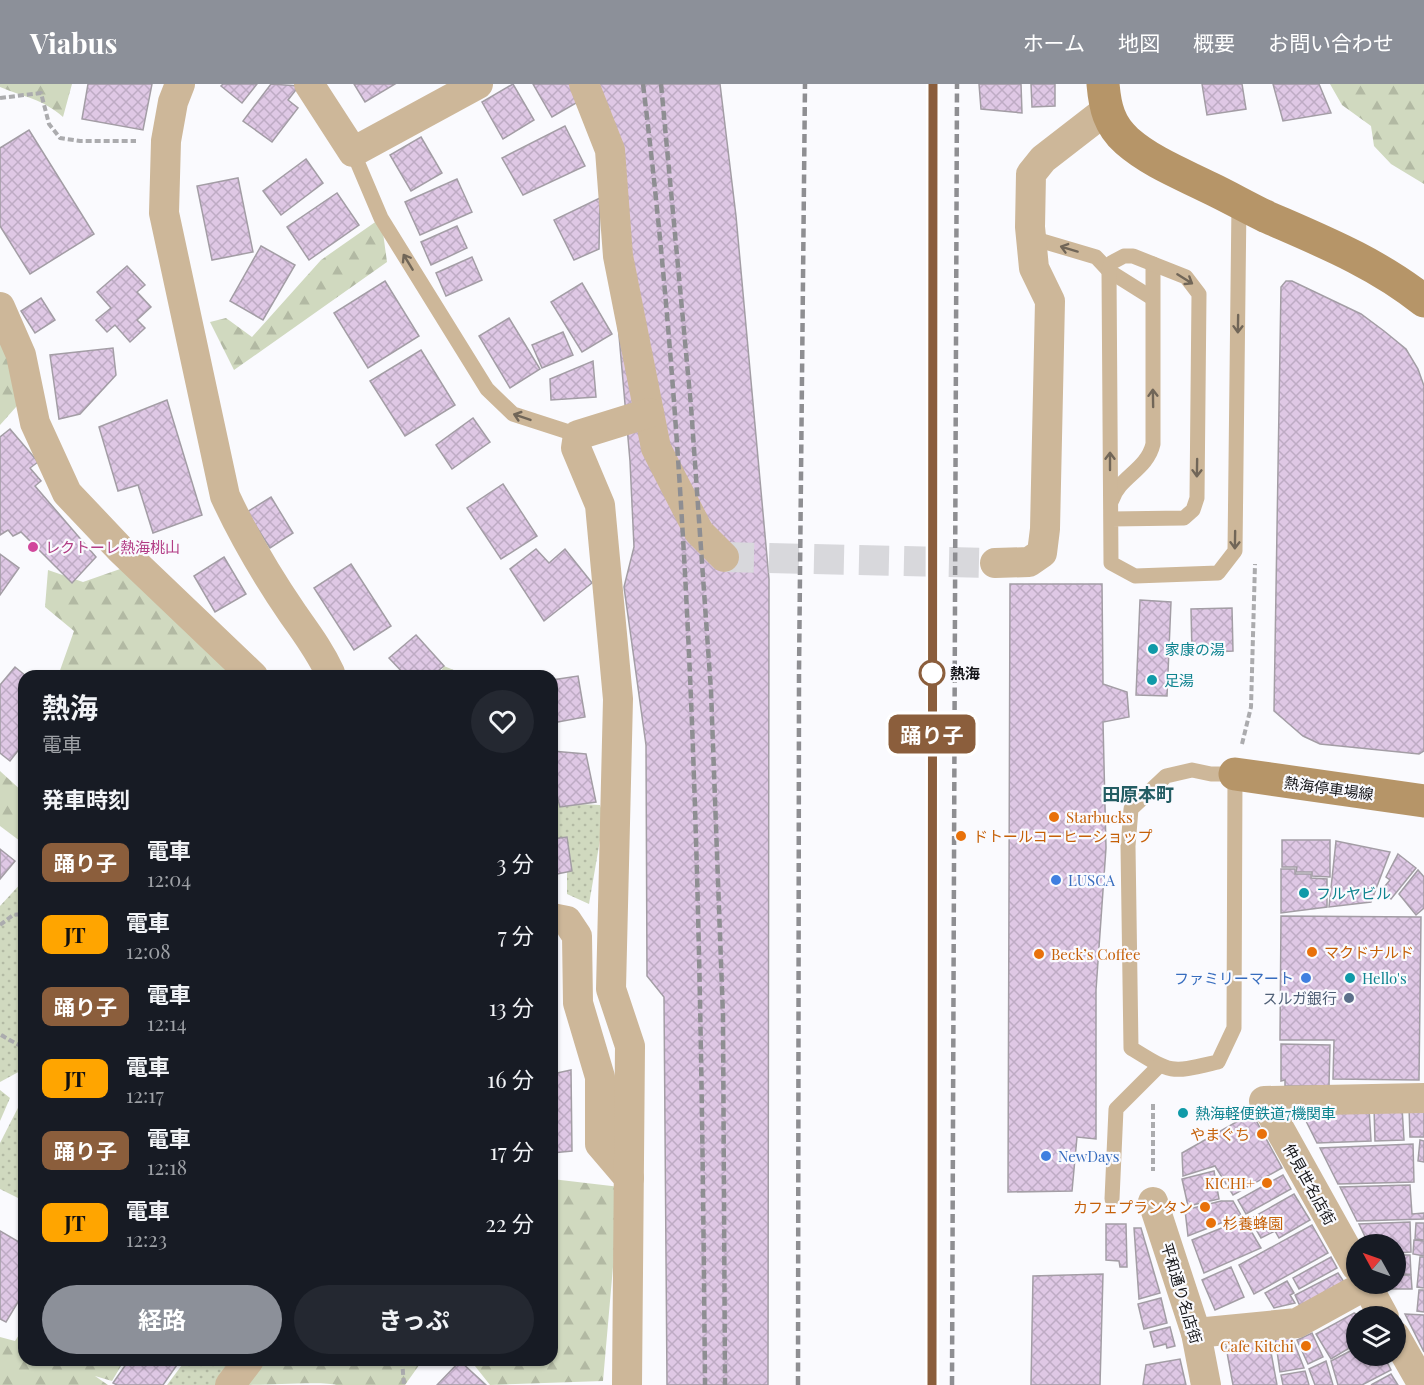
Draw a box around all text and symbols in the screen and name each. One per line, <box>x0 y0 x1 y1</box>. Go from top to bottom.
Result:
text: Viabus <box>30 24 118 61</box>
text: ホーム <box>1023 28 1085 56</box>
text: 地図 <box>1118 28 1160 56</box>
text: 概要 <box>1193 28 1235 56</box>
text: お問い合わせ <box>1268 28 1394 56</box>
one-way arrow <box>1060 243 1079 254</box>
one-way arrow <box>402 254 414 271</box>
one-way arrow <box>1176 274 1193 286</box>
one-way arrow <box>1232 313 1244 333</box>
one-way arrow <box>1147 388 1159 408</box>
one-way arrow <box>513 410 532 421</box>
one-way arrow <box>1104 451 1116 471</box>
one-way arrow <box>1191 457 1203 477</box>
one-way arrow <box>1229 529 1241 549</box>
place label: レクトーレ熱海桃山 <box>45 537 180 557</box>
marker: レクトーレ熱海桃山 <box>26 540 40 554</box>
place label: 家康の湯 <box>1165 639 1225 659</box>
marker: 家康の湯 <box>1146 642 1160 656</box>
marker: 熱海 <box>919 660 945 686</box>
place label: 熱海 <box>950 663 980 683</box>
place label: 足湯 <box>1164 670 1194 690</box>
marker: 足湯 <box>1145 673 1159 687</box>
text: 熱海 <box>42 688 98 725</box>
button: heart <box>471 690 534 753</box>
line badge: 踊り子 <box>898 714 966 754</box>
text: 踊り子 <box>901 720 964 748</box>
text: 電車 <box>42 730 82 757</box>
street label: 熱海停車場線 <box>1283 772 1375 804</box>
district label: 田原本町 <box>1102 782 1174 806</box>
text: 発車時刻 <box>42 784 130 814</box>
place label: Starbucks <box>1066 807 1133 827</box>
marker: Starbucks <box>1047 810 1061 824</box>
place label: ドトールコーヒーショップ <box>973 826 1152 846</box>
marker: ドトールコーヒーショップ <box>954 829 968 843</box>
text: 電車 <box>147 835 191 865</box>
text: 踊り子 <box>54 848 117 876</box>
text: 3 分 <box>497 848 534 878</box>
text: 12:04 <box>147 865 191 892</box>
place label: LUSCA <box>1068 870 1115 890</box>
marker: LUSCA <box>1049 873 1063 887</box>
place label: フルヤビル <box>1316 883 1391 903</box>
marker: フルヤビル <box>1297 886 1311 900</box>
text: 電車 <box>126 907 170 937</box>
text: JT <box>64 920 86 948</box>
text: 7 分 <box>498 920 534 950</box>
text: 12:08 <box>126 937 171 964</box>
place label: マクドナルド <box>1324 942 1414 962</box>
place label: Beck’s Coffee <box>1051 944 1141 964</box>
marker: マクドナルド <box>1305 945 1319 959</box>
marker: Beck’s Coffee <box>1032 947 1046 961</box>
place label: ファミリーマート <box>1174 968 1294 988</box>
place label: Hello's <box>1362 968 1407 988</box>
marker: ファミリーマート <box>1299 971 1313 985</box>
marker: Hello's <box>1343 971 1357 985</box>
text: 電車 <box>147 979 191 1009</box>
place label: スルガ銀行 <box>1262 988 1337 1008</box>
marker: スルガ銀行 <box>1342 991 1356 1005</box>
text: 踊り子 <box>54 992 117 1020</box>
text: 13 分 <box>489 992 534 1022</box>
text: 12:14 <box>147 1009 187 1036</box>
text: 電車 <box>126 1051 170 1081</box>
text: JT <box>64 1064 86 1092</box>
text: 16 分 <box>487 1064 534 1094</box>
text: 12:17 <box>126 1081 164 1108</box>
place label: 熱海軽便鉄道7機関車 <box>1195 1103 1336 1123</box>
marker: 熱海軽便鉄道7機関車 <box>1176 1106 1190 1120</box>
text: 電車 <box>147 1123 191 1153</box>
place label: やまぐち <box>1190 1124 1250 1144</box>
marker: やまぐち <box>1255 1127 1269 1141</box>
text: 踊り子 <box>54 1136 117 1164</box>
text: 17 分 <box>490 1136 534 1166</box>
street label: 仲見世名店街 <box>1279 1140 1341 1228</box>
place label: NewDays <box>1058 1146 1120 1166</box>
marker: NewDays <box>1039 1149 1053 1163</box>
text: 12:18 <box>147 1153 187 1180</box>
place label: KICHI+ <box>1205 1173 1255 1193</box>
marker: KICHI+ <box>1260 1176 1274 1190</box>
text: 電車 <box>126 1195 170 1225</box>
place label: カフェプランタン <box>1073 1197 1193 1217</box>
marker: カフェプランタン <box>1198 1200 1212 1214</box>
text: JT <box>64 1208 86 1236</box>
text: 22 分 <box>485 1208 534 1238</box>
place label: 杉養蜂園 <box>1223 1213 1283 1233</box>
marker: 杉養蜂園 <box>1204 1216 1218 1230</box>
text: 12:23 <box>126 1225 167 1252</box>
north arrow <box>1346 1234 1406 1294</box>
map controls <box>1346 1234 1406 1366</box>
street label: 平和通り名店街 <box>1157 1240 1207 1346</box>
button: 経路 <box>42 1285 282 1354</box>
button: きっぷ <box>294 1285 534 1354</box>
button: layers <box>1346 1306 1406 1366</box>
place label: Cafe Kitchi <box>1220 1336 1295 1356</box>
marker: Cafe Kitchi <box>1299 1339 1313 1353</box>

